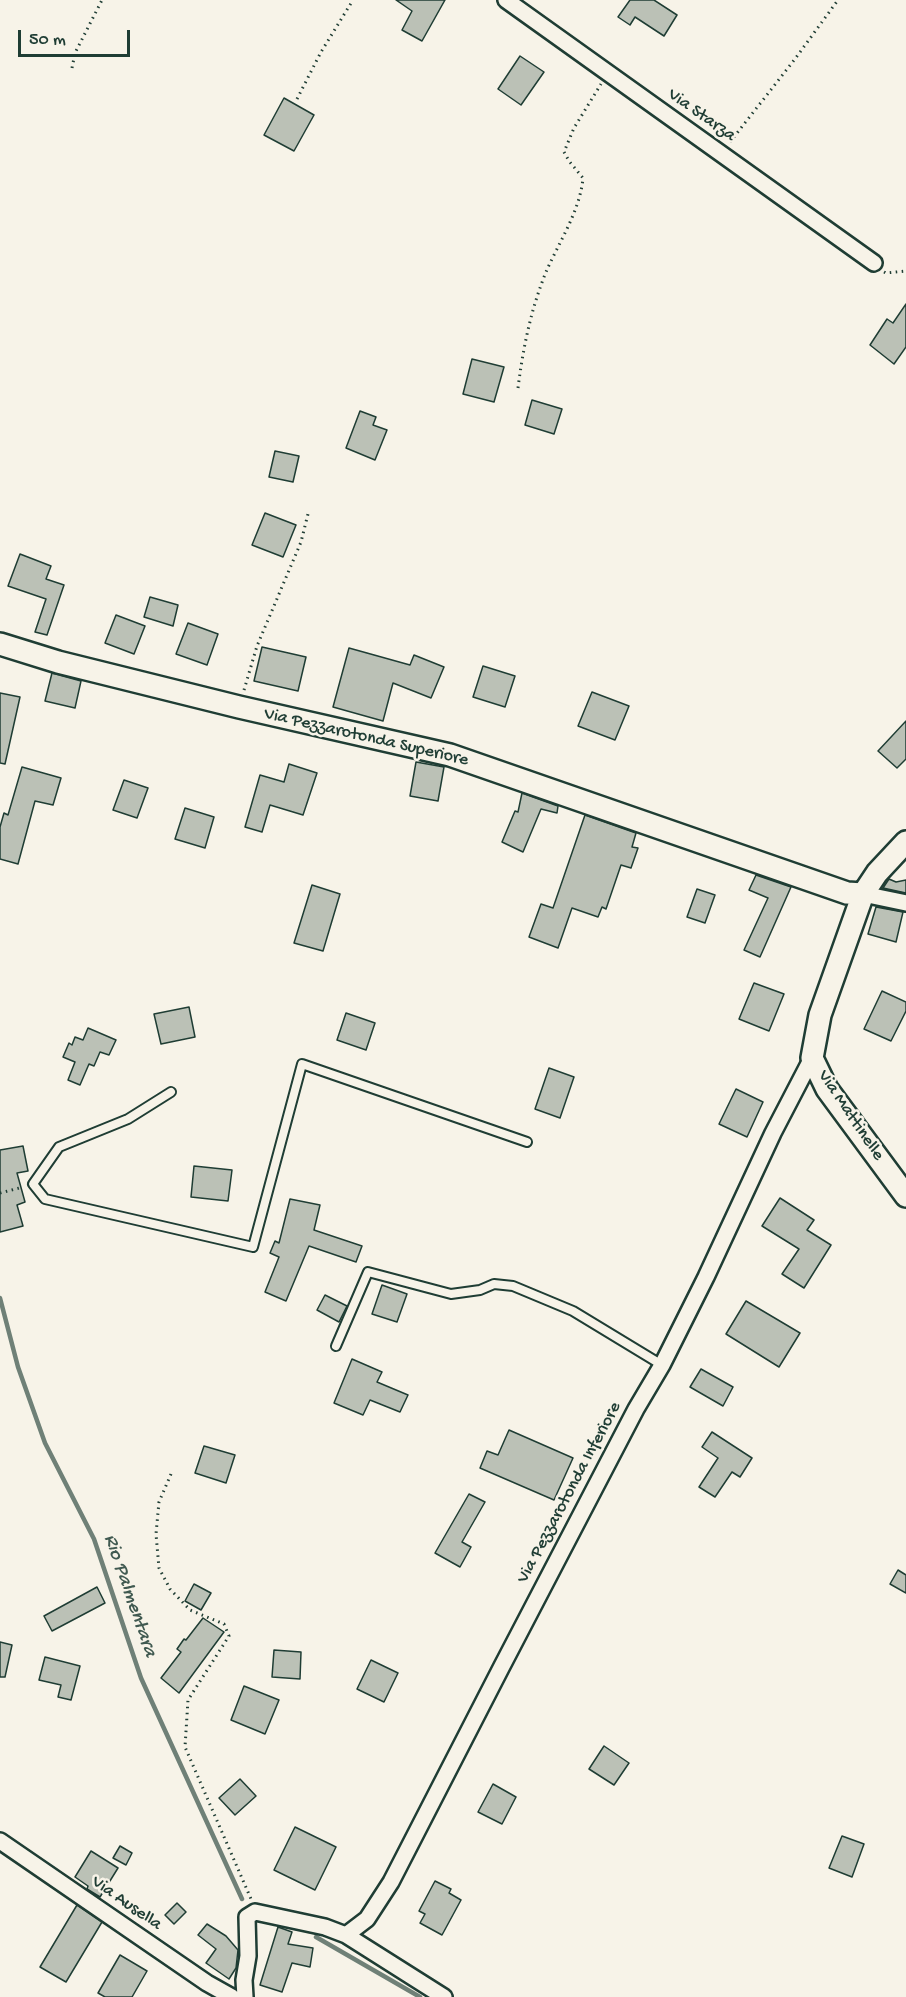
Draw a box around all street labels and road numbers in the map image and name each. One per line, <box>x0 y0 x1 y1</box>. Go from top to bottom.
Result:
street label: Via Starza <box>663 85 739 147</box>
street label: Via Pezzarotonda Superiore <box>262 704 470 772</box>
street label: Via Mattinelle <box>812 1067 888 1165</box>
street label: Via Pezzarotonda Inferiore <box>513 1399 627 1587</box>
street label: Via Ausella <box>87 1872 165 1936</box>

